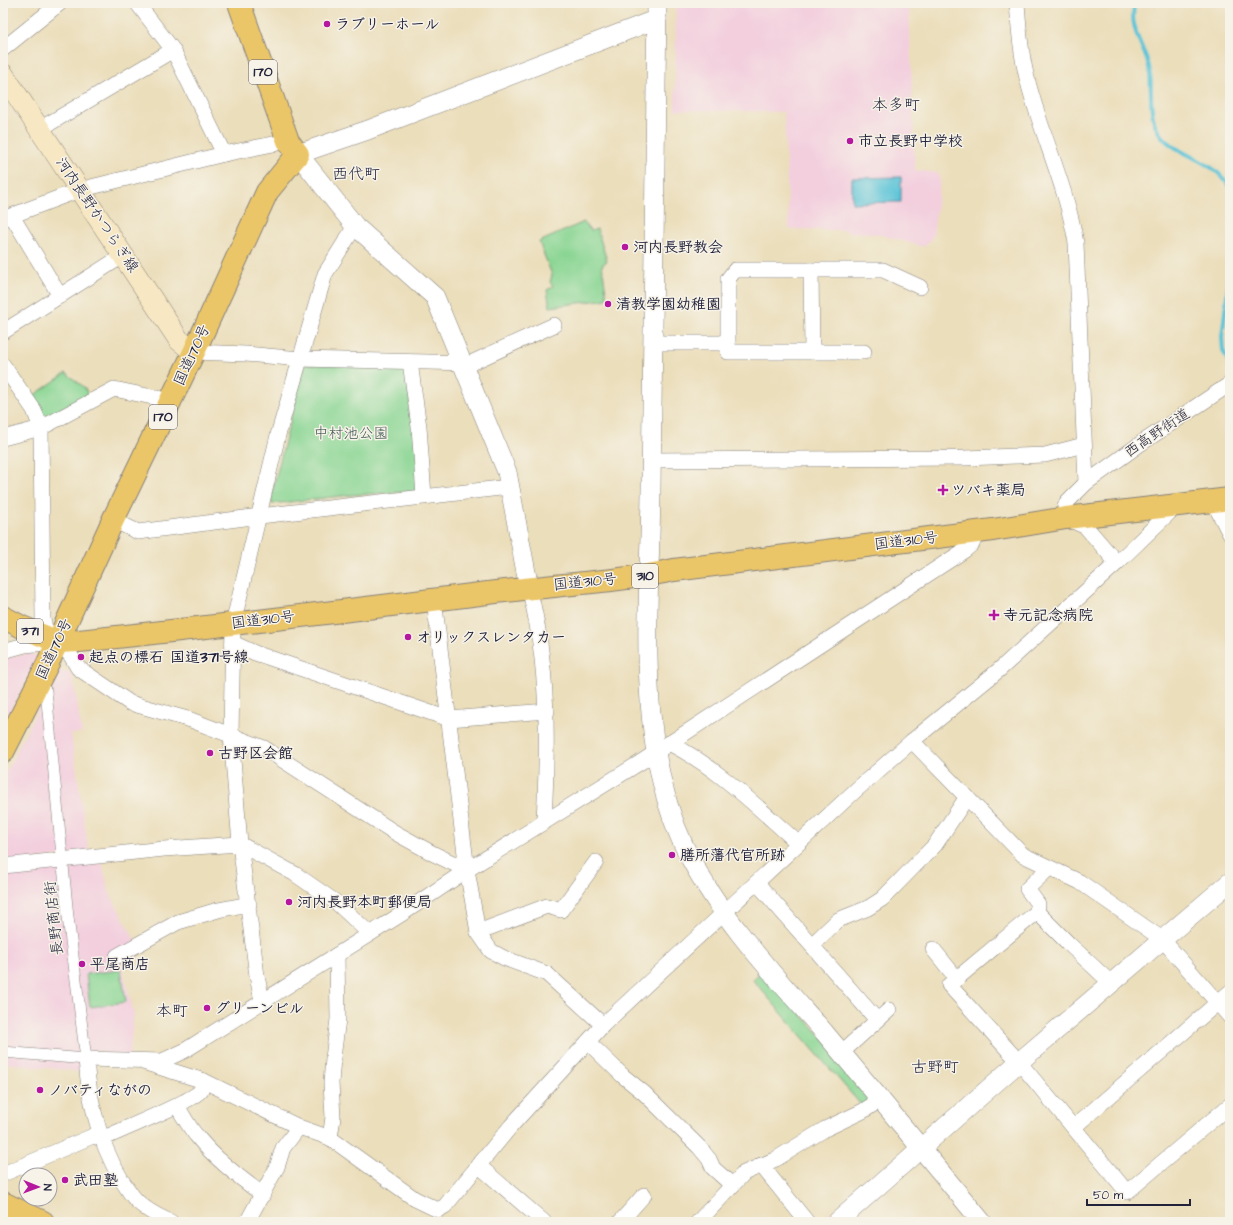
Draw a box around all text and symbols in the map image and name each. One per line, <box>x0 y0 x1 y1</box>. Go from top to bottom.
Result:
place label: ラブリーホール <box>335 14 439 35</box>
marker: ラブリーホール <box>322 19 332 29</box>
road number: 170 <box>249 60 277 84</box>
district label: 本多町 <box>872 94 920 116</box>
place label: 市立長野中学校 <box>858 131 963 152</box>
marker: 市立長野中学校 <box>845 136 855 146</box>
street label: 河内長野かつらぎ線 <box>51 153 143 277</box>
district label: 西代町 <box>332 163 380 185</box>
place label: 河内長野教会 <box>633 237 723 258</box>
marker: 河内長野教会 <box>620 242 630 252</box>
place label: 清教学園幼稚園 <box>616 294 721 315</box>
marker: 清教学園幼稚園 <box>603 299 613 309</box>
street label: 国道170号 <box>169 321 215 389</box>
street label: 西高野街道 <box>1120 403 1194 463</box>
road number: 170 <box>149 405 177 429</box>
park label: 中村池公園 <box>313 423 389 444</box>
place label: ツバキ薬局 <box>951 480 1026 501</box>
marker: ツバキ薬局 <box>938 485 948 495</box>
street label: 国道310号 <box>873 527 939 555</box>
road number: 310 <box>632 564 658 588</box>
street label: 国道310号 <box>552 568 618 596</box>
place label: 寺元記念病院 <box>1003 605 1093 626</box>
street label: 国道310号 <box>230 606 296 634</box>
marker: 寺元記念病院 <box>988 609 1000 621</box>
street label: 国道170号 <box>31 615 77 683</box>
road number: 371 <box>17 619 43 643</box>
place label: オリックスレンタカー <box>416 627 566 648</box>
marker: オリックスレンタカー <box>403 632 413 642</box>
place label: 起点の標石 国道371号線 <box>89 647 249 668</box>
marker: 起点の標石 国道371号線 <box>76 652 86 662</box>
place label: 古野区会館 <box>218 743 293 764</box>
marker: 古野区会館 <box>205 748 215 758</box>
place label: 膳所藩代官所跡 <box>680 845 785 866</box>
marker: 膳所藩代官所跡 <box>667 850 677 860</box>
street label: 長野商店街 <box>40 880 68 956</box>
place label: 河内長野本町郵便局 <box>297 892 432 913</box>
marker: 河内長野本町郵便局 <box>284 897 294 907</box>
place label: 平尾商店 <box>90 954 150 975</box>
marker: 平尾商店 <box>77 959 87 969</box>
place label: グリーンビル <box>215 998 304 1019</box>
district label: 本町 <box>156 1000 188 1022</box>
marker: グリーンビル <box>202 1003 212 1013</box>
district label: 古野町 <box>911 1056 959 1078</box>
place label: ノバティながの <box>48 1080 152 1101</box>
marker: ノバティながの <box>35 1085 45 1095</box>
north arrow <box>18 1167 58 1207</box>
place label: 武田塾 <box>73 1170 118 1191</box>
marker: 武田塾 <box>60 1175 70 1185</box>
scale bar <box>1087 1181 1190 1207</box>
text: N <box>40 1184 55 1191</box>
text: 50 m <box>1093 1187 1124 1204</box>

